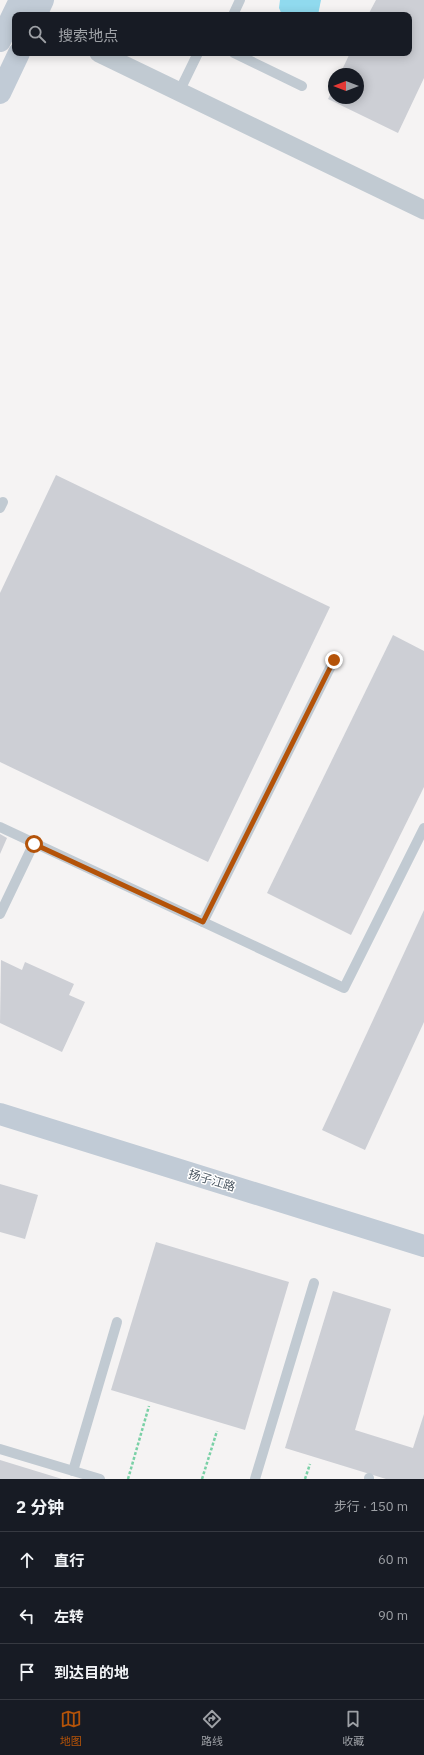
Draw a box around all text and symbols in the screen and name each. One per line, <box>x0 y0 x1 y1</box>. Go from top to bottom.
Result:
search box <box>12 12 412 56</box>
icon: search <box>26 23 48 45</box>
text: 搜索地点 <box>58 26 118 45</box>
north arrow <box>328 68 364 104</box>
route end <box>325 651 343 669</box>
route start <box>25 835 43 853</box>
street label: 扬子江路 <box>187 1166 237 1194</box>
text: 2 分钟 <box>16 1496 64 1518</box>
text: 步行 · 150 m <box>334 1498 408 1515</box>
icon: ahead <box>16 1549 38 1571</box>
text: 直行 <box>54 1551 84 1570</box>
text: 60 m <box>378 1551 408 1568</box>
icon: left <box>16 1605 38 1627</box>
text: 左转 <box>54 1607 84 1626</box>
text: 90 m <box>378 1607 408 1624</box>
icon: arrive <box>16 1661 38 1683</box>
text: 到达目的地 <box>54 1663 129 1682</box>
tab: 地图 <box>60 1708 82 1748</box>
tab: 路线 <box>201 1708 223 1748</box>
tab: 收藏 <box>342 1708 364 1748</box>

